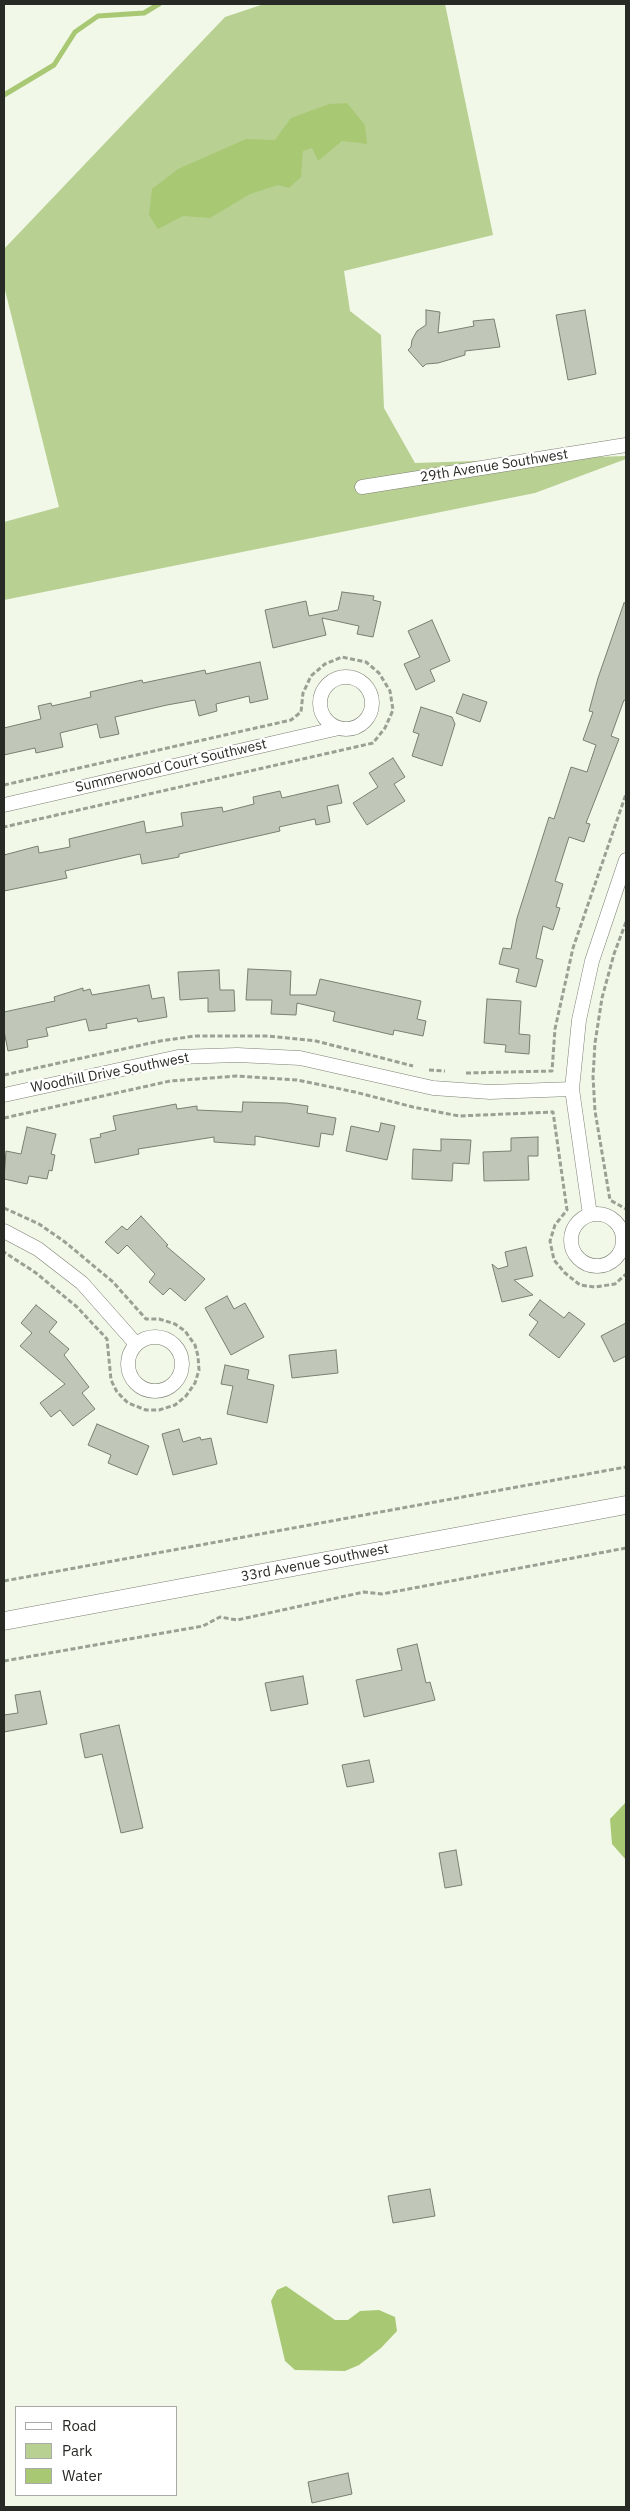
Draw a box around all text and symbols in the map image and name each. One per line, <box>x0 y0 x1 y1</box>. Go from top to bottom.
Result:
street label: 29th Avenue Southwest <box>419 446 569 486</box>
street label: Summerwood Court Southwest <box>74 736 268 796</box>
street label: Woodhill Drive Southwest <box>29 1049 191 1097</box>
street label: 33rd Avenue Southwest <box>240 1540 390 1586</box>
legend <box>15 2406 178 2496</box>
text: Road <box>62 2416 97 2435</box>
text: Park <box>62 2441 92 2460</box>
text: Water <box>62 2466 102 2485</box>

